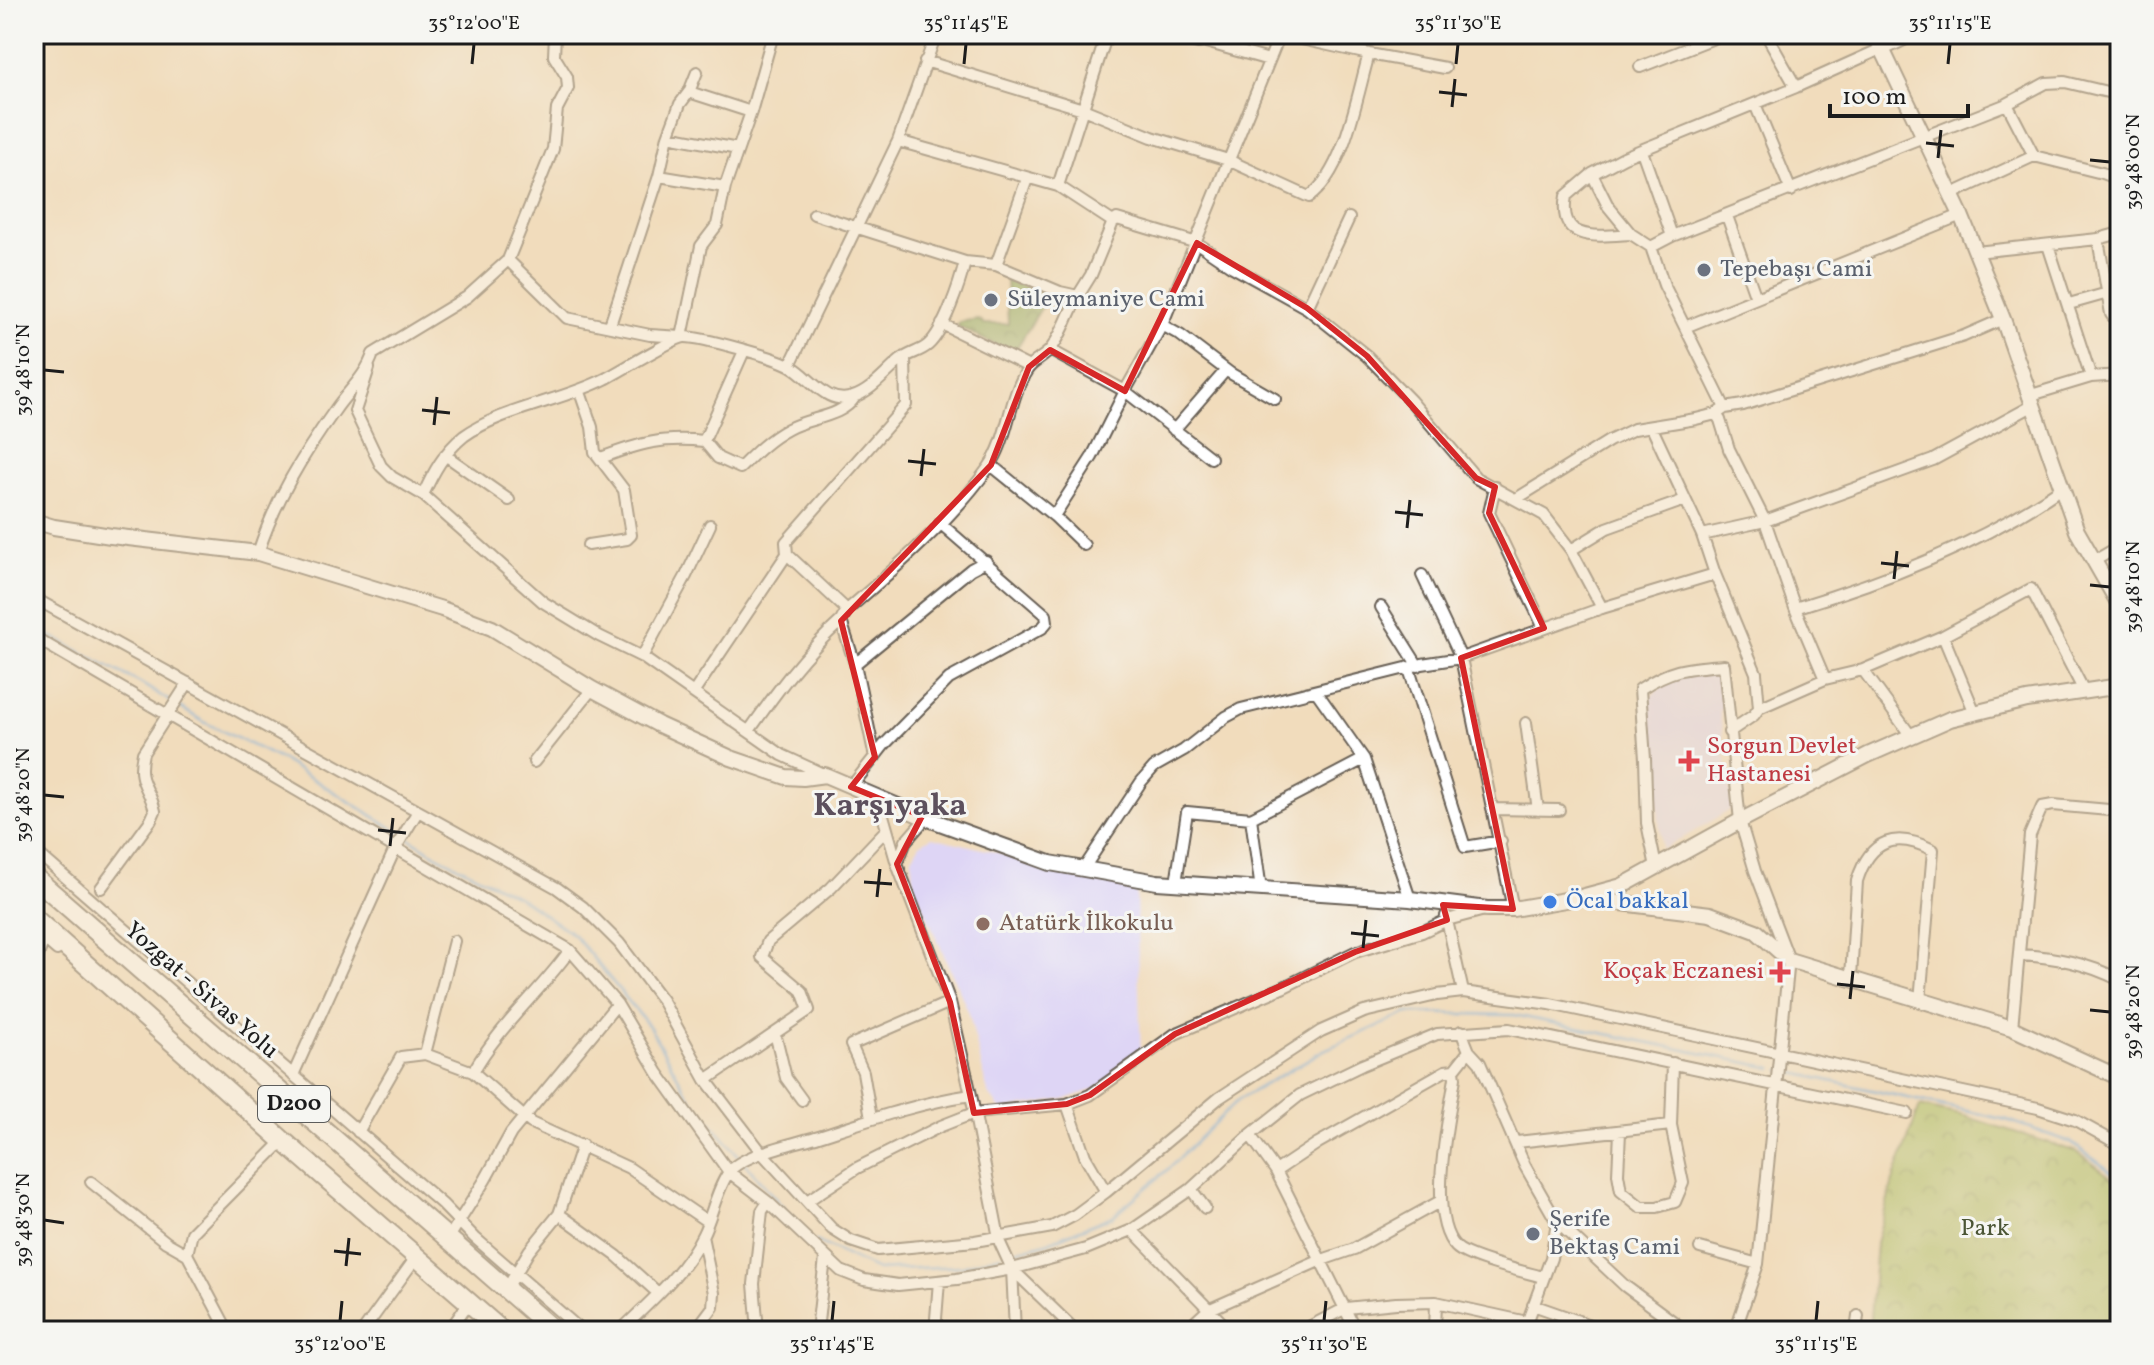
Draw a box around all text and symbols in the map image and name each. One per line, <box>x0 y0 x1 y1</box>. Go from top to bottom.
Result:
text: 35°12'00"E <box>428 10 520 38</box>
text: 35°11'45"E <box>923 10 1009 38</box>
text: 35°11'30"E <box>1414 10 1502 38</box>
text: 35°11'15"E <box>1908 10 1992 38</box>
scale bar <box>1830 68 1968 118</box>
text: 100 m <box>1842 81 1907 115</box>
text: 39°48'00"N <box>2120 113 2148 210</box>
place label: Tepebaşı Cami <box>1720 253 1872 287</box>
marker: Tepebaşı Cami <box>1695 261 1713 279</box>
place label: Süleymaniye Cami <box>1007 283 1205 317</box>
marker: Süleymaniye Cami <box>982 291 1000 309</box>
text: 39°48'10"N <box>10 324 38 416</box>
text: 39°48'10"N <box>2120 541 2148 633</box>
place label: Sorgun Devlet Hastanesi <box>1707 730 1856 792</box>
text: 39°48'20"N <box>10 747 38 843</box>
marker: Sorgun Devlet Hastanesi <box>1678 750 1700 772</box>
district label: Karşıyaka <box>813 785 967 829</box>
place label: Öcal bakkal <box>1566 885 1689 919</box>
marker: Öcal bakkal <box>1541 893 1559 911</box>
place label: Atatürk İlkokulu <box>999 907 1174 941</box>
street label: Yozgat - Sivas Yolu <box>116 914 286 1068</box>
marker: Atatürk İlkokulu <box>974 915 992 933</box>
place label: Koçak Eczanesi <box>1603 955 1764 989</box>
marker: Koçak Eczanesi <box>1771 963 1789 981</box>
text: 39°48'20"N <box>2120 964 2148 1060</box>
road number: D200 <box>258 1086 330 1122</box>
text: 39°48'30"N <box>10 1173 38 1267</box>
place label: Şerife Bektaş Cami <box>1549 1203 1680 1265</box>
park label: Park <box>1960 1212 2010 1246</box>
marker: Şerife Bektaş Cami <box>1524 1225 1542 1243</box>
text: 35°12'00"E <box>294 1331 386 1359</box>
text: 35°11'45"E <box>789 1331 875 1359</box>
text: 35°11'30"E <box>1280 1331 1368 1359</box>
text: 35°11'15"E <box>1774 1331 1858 1359</box>

